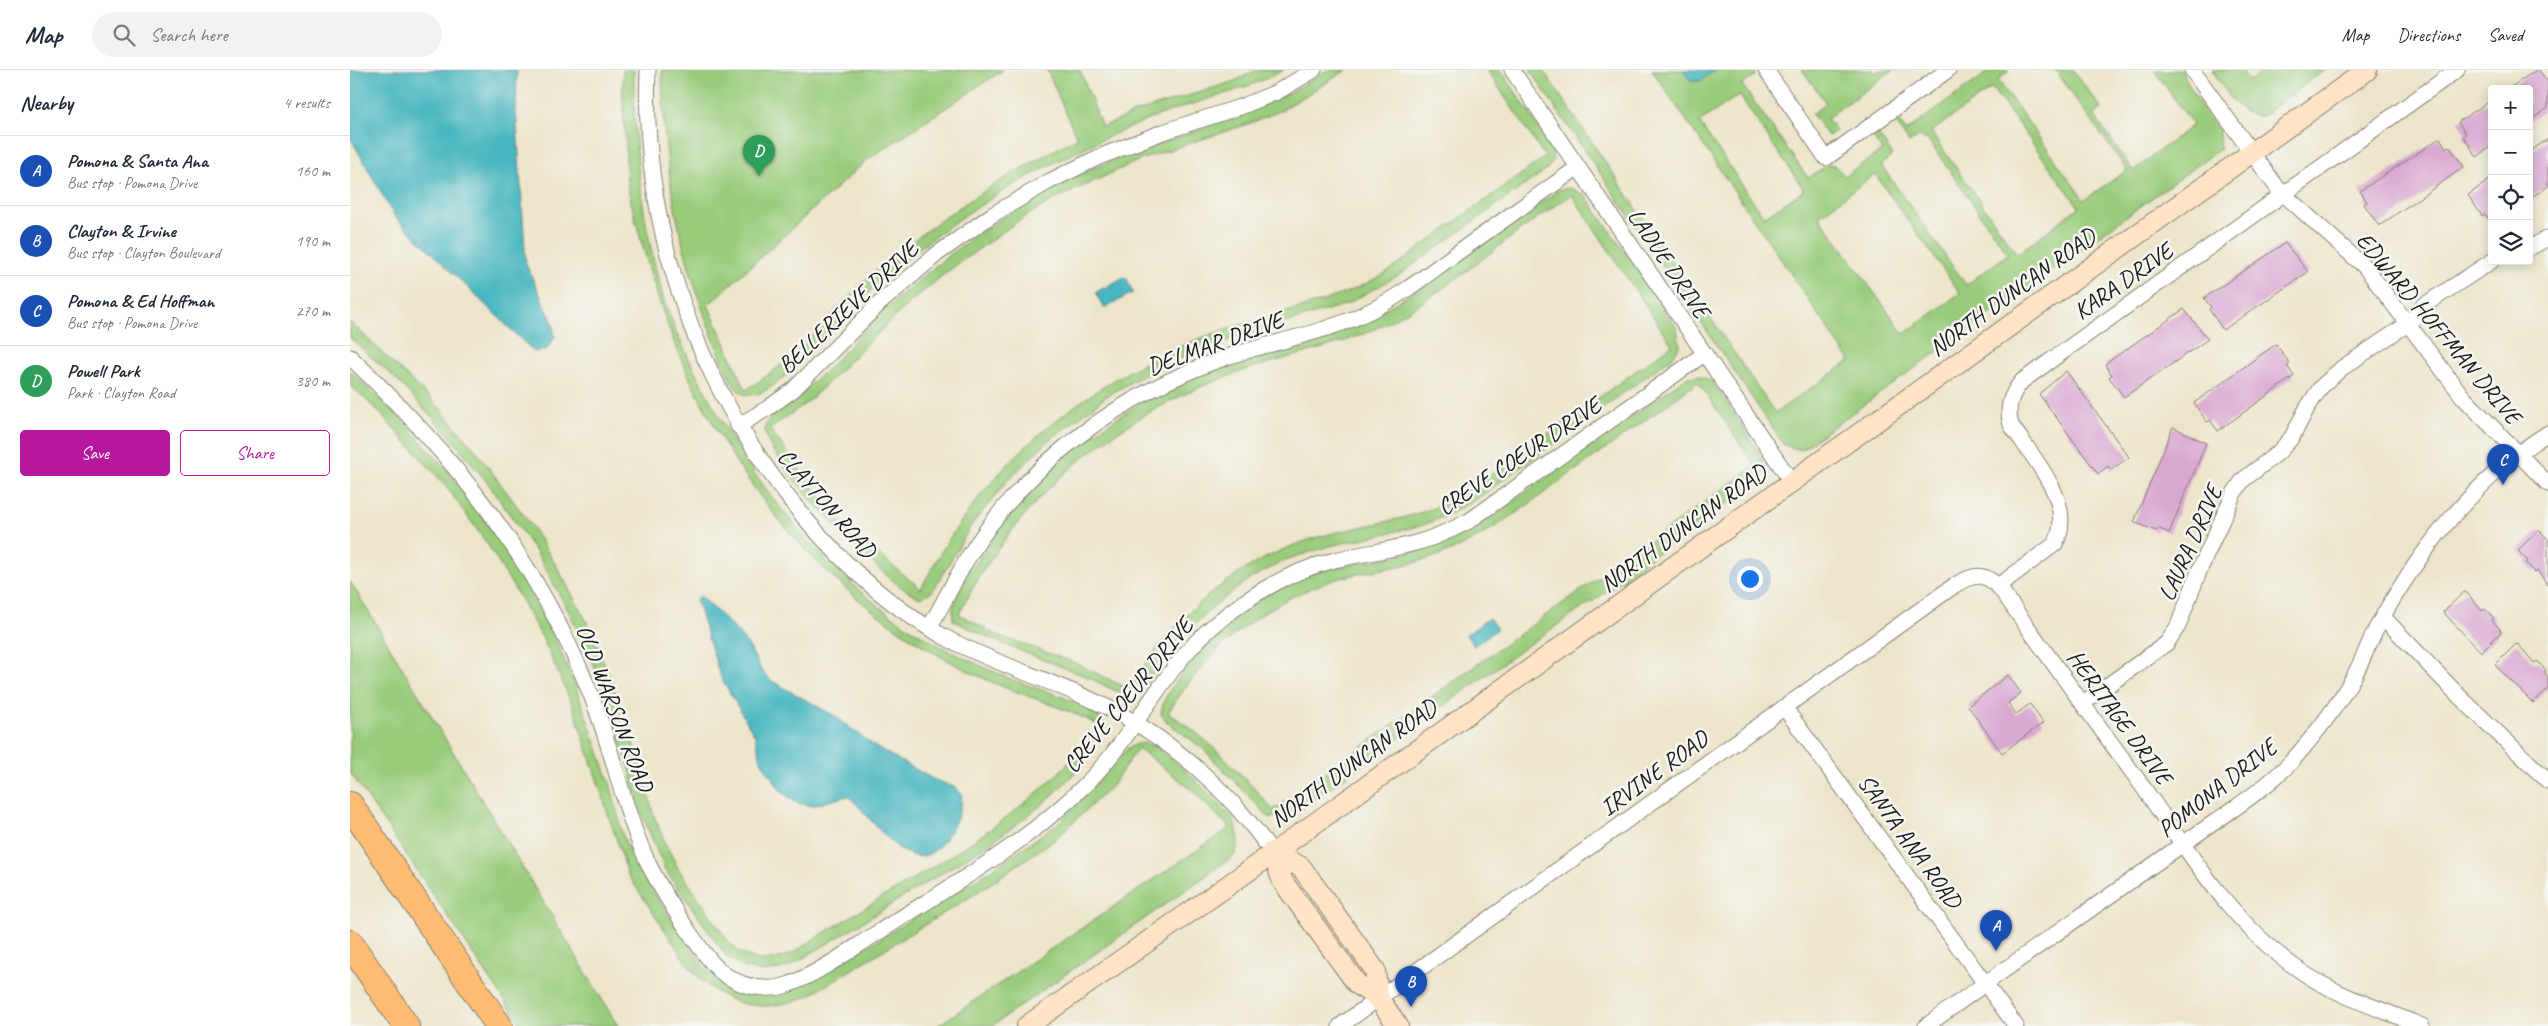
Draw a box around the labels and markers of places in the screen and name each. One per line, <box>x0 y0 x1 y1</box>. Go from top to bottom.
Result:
pin: D <box>743 135 775 176</box>
pin: C <box>2487 444 2519 485</box>
pin: A <box>1980 910 2012 951</box>
pin: B <box>1395 966 1427 1007</box>

